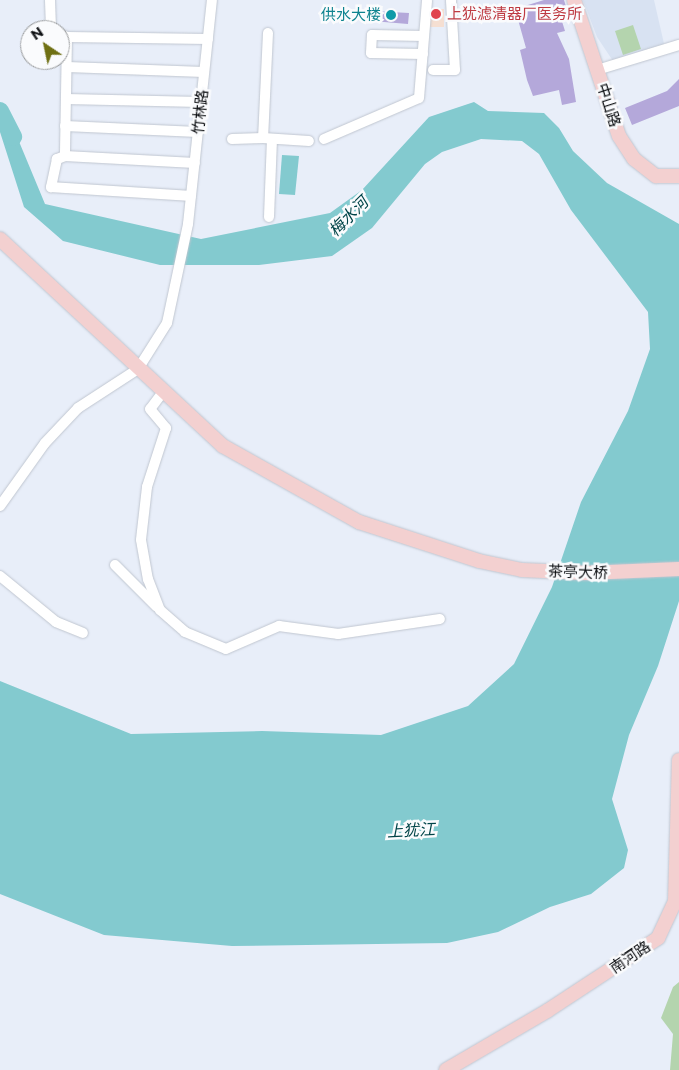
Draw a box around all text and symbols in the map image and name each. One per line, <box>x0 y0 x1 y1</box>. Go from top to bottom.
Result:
place label: 上犹滤清器厂医务所 <box>447 5 582 23</box>
place label: 供水大楼 <box>321 6 381 24</box>
marker: 上犹滤清器厂医务所 <box>429 7 443 21</box>
marker: 供水大楼 <box>385 9 397 21</box>
north arrow <box>20 20 70 70</box>
text: N <box>27 23 47 44</box>
street label: 中山路 <box>593 81 625 129</box>
street label: 竹林路 <box>189 89 211 135</box>
water label: 梅水河 <box>325 193 373 241</box>
street label: 茶亭大桥 <box>548 562 608 582</box>
water label: 上犹江 <box>387 820 435 842</box>
street label: 南河路 <box>606 937 654 977</box>

